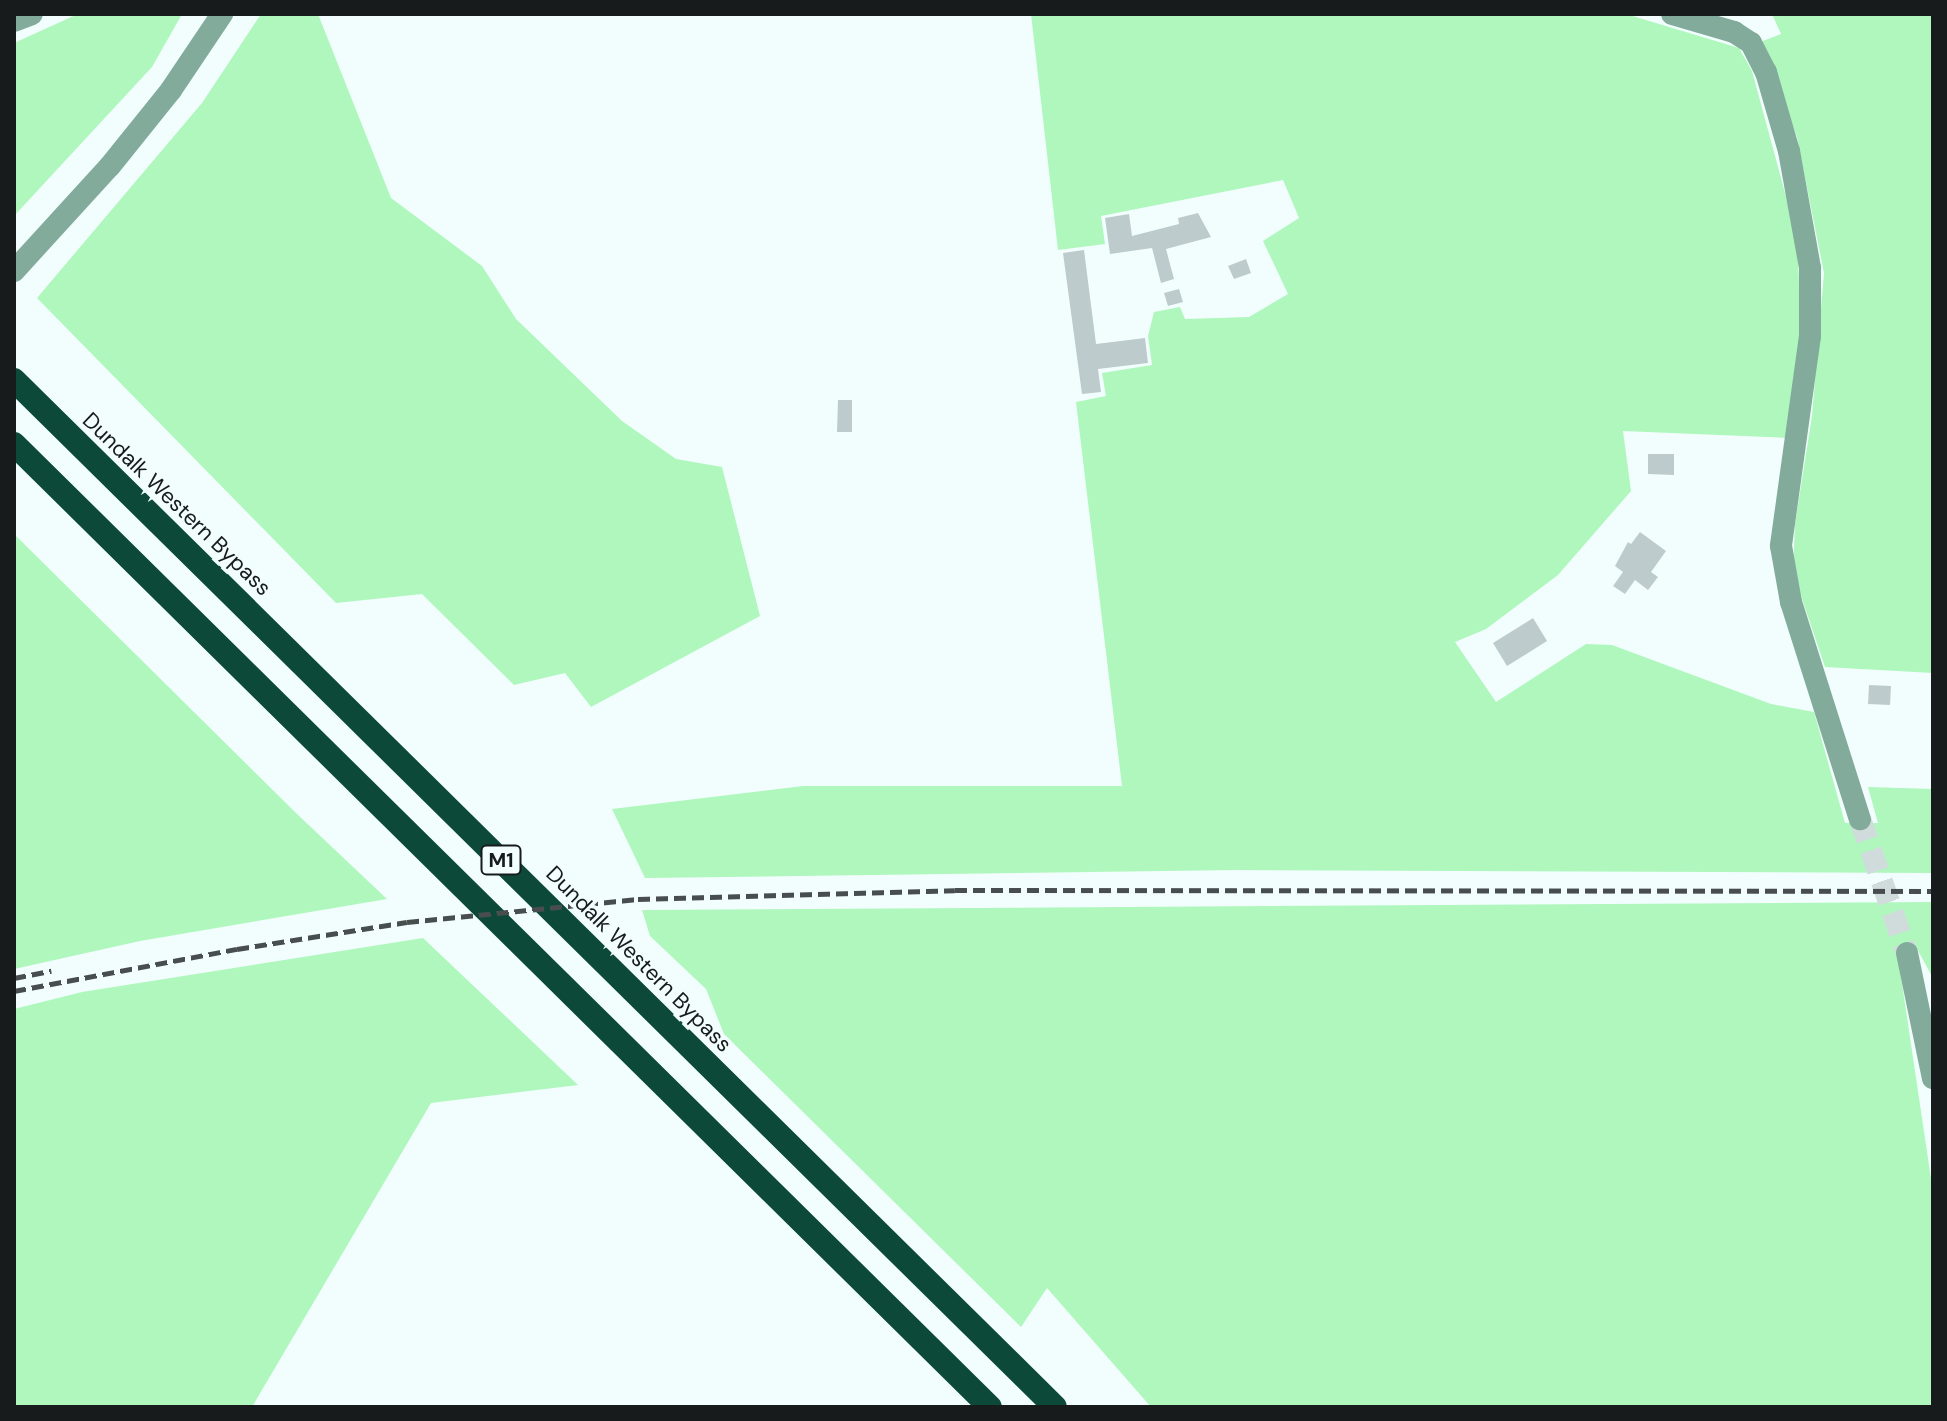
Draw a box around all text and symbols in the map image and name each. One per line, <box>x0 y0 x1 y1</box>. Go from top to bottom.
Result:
street label: Dundalk Western Bypass <box>77 407 277 601</box>
road number: M1 <box>479 844 523 876</box>
street label: Dundalk Western Bypass <box>541 861 737 1057</box>

